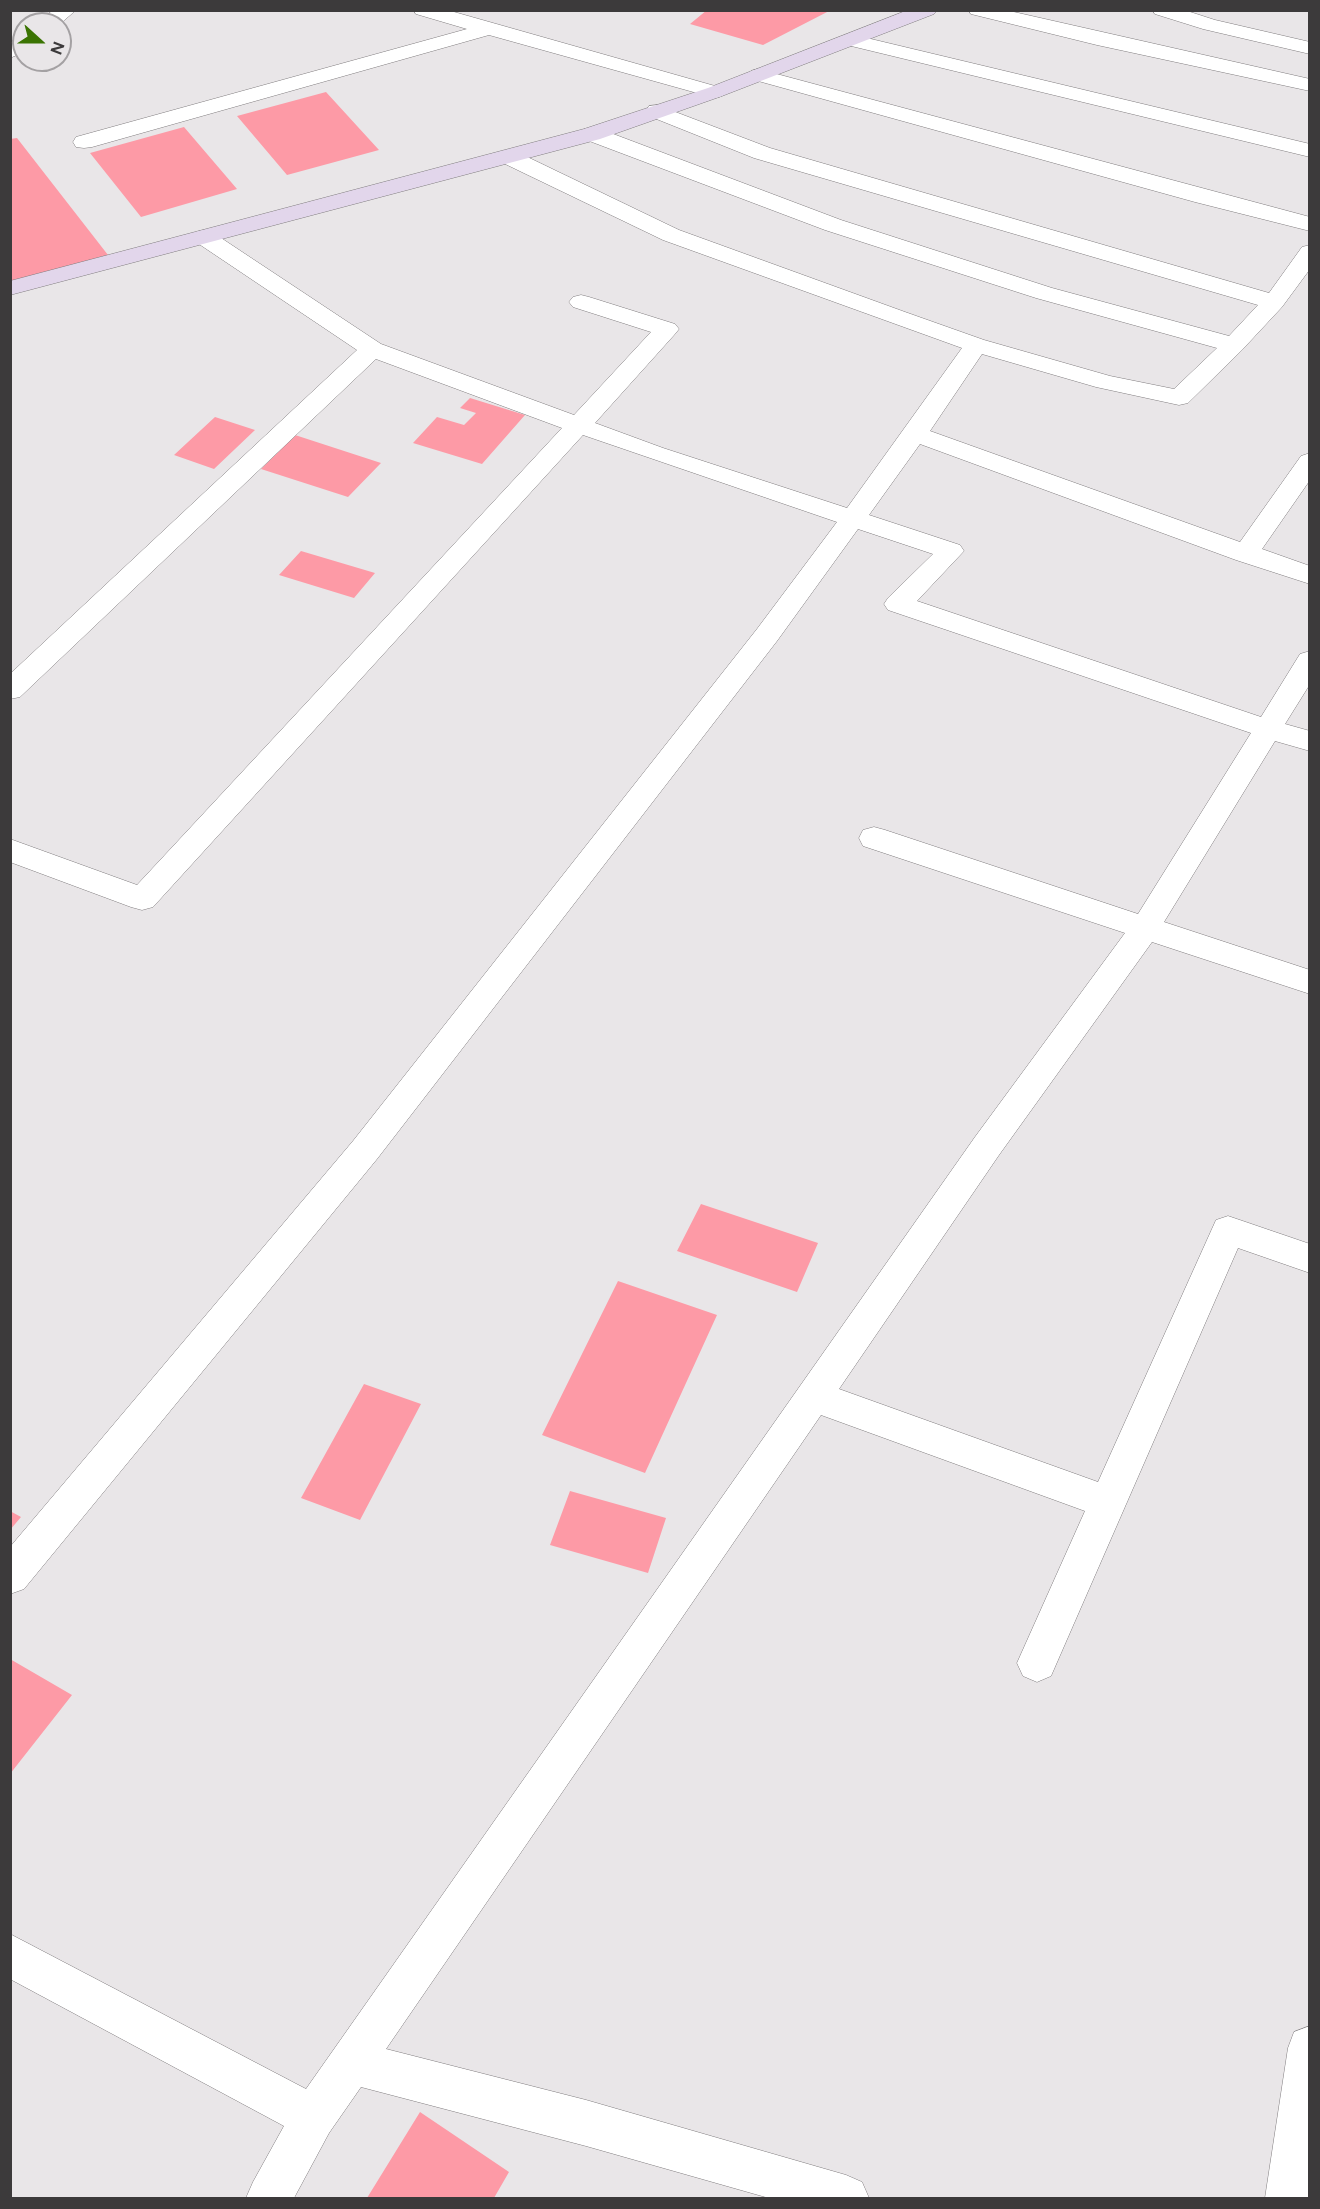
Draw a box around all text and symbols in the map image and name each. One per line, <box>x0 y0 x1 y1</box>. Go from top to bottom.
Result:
north arrow <box>12 12 72 72</box>
text: N <box>46 39 68 57</box>

